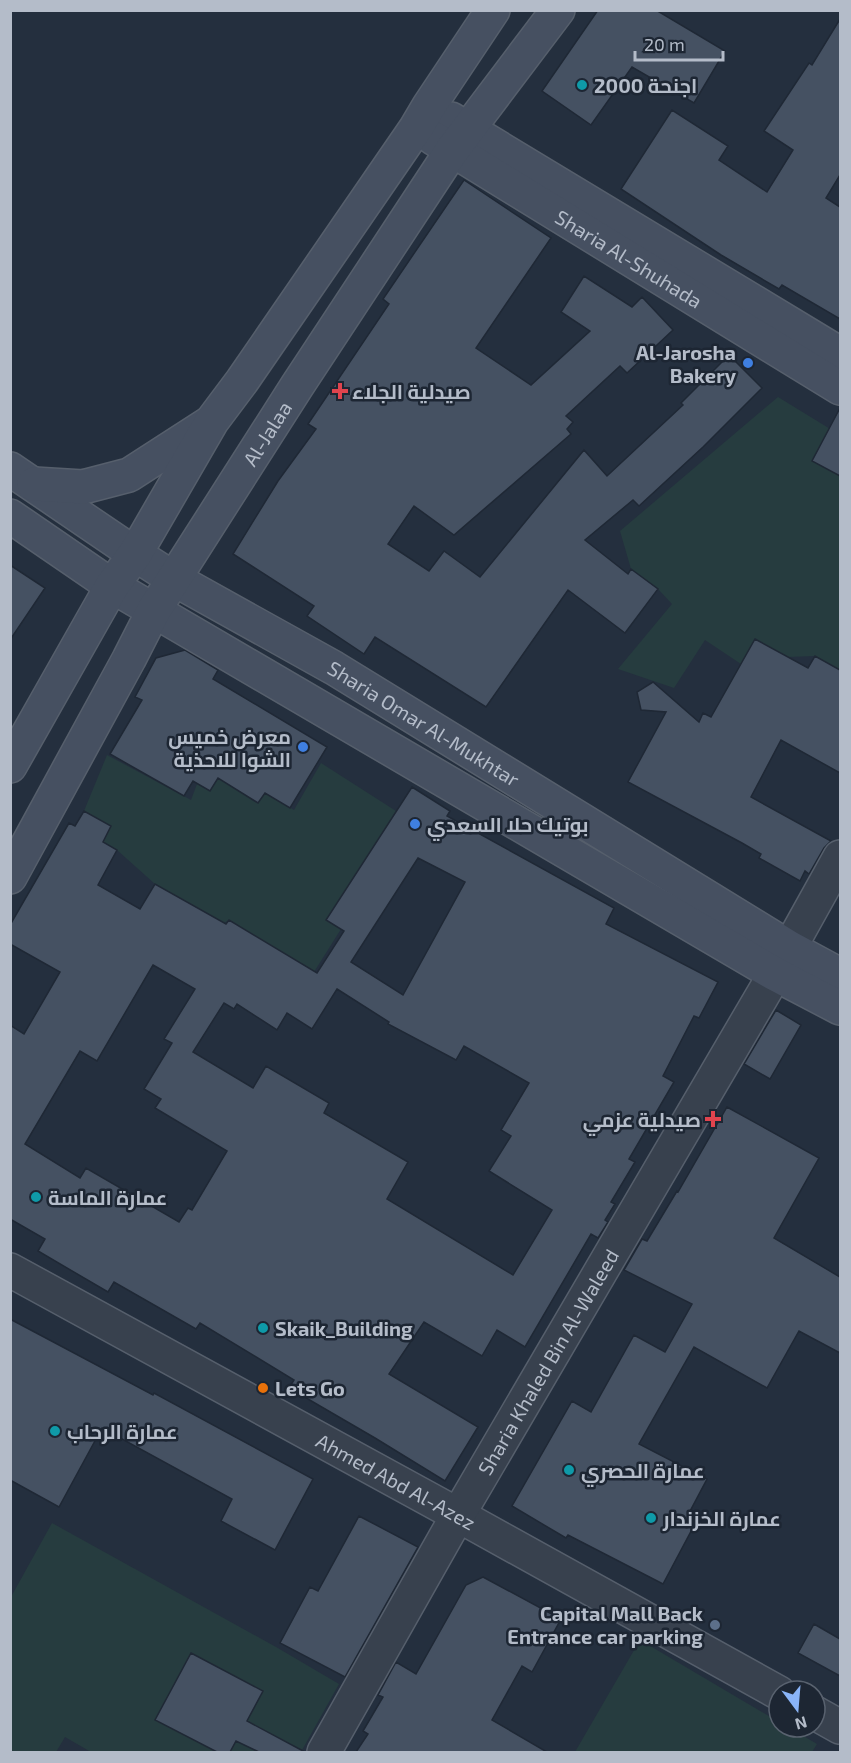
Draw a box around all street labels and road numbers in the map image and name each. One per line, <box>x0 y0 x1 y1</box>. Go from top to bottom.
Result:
street label: Sharia Al-Shuhada <box>551 204 707 313</box>
street label: Al-Jalaa <box>237 397 296 470</box>
street label: Sharia Omar Al-Mukhtar <box>324 655 524 791</box>
street label: Sharia Khaled Bin Al-Waleed <box>472 1244 623 1479</box>
street label: Ahmed Abd Al-Azez <box>312 1428 480 1534</box>

